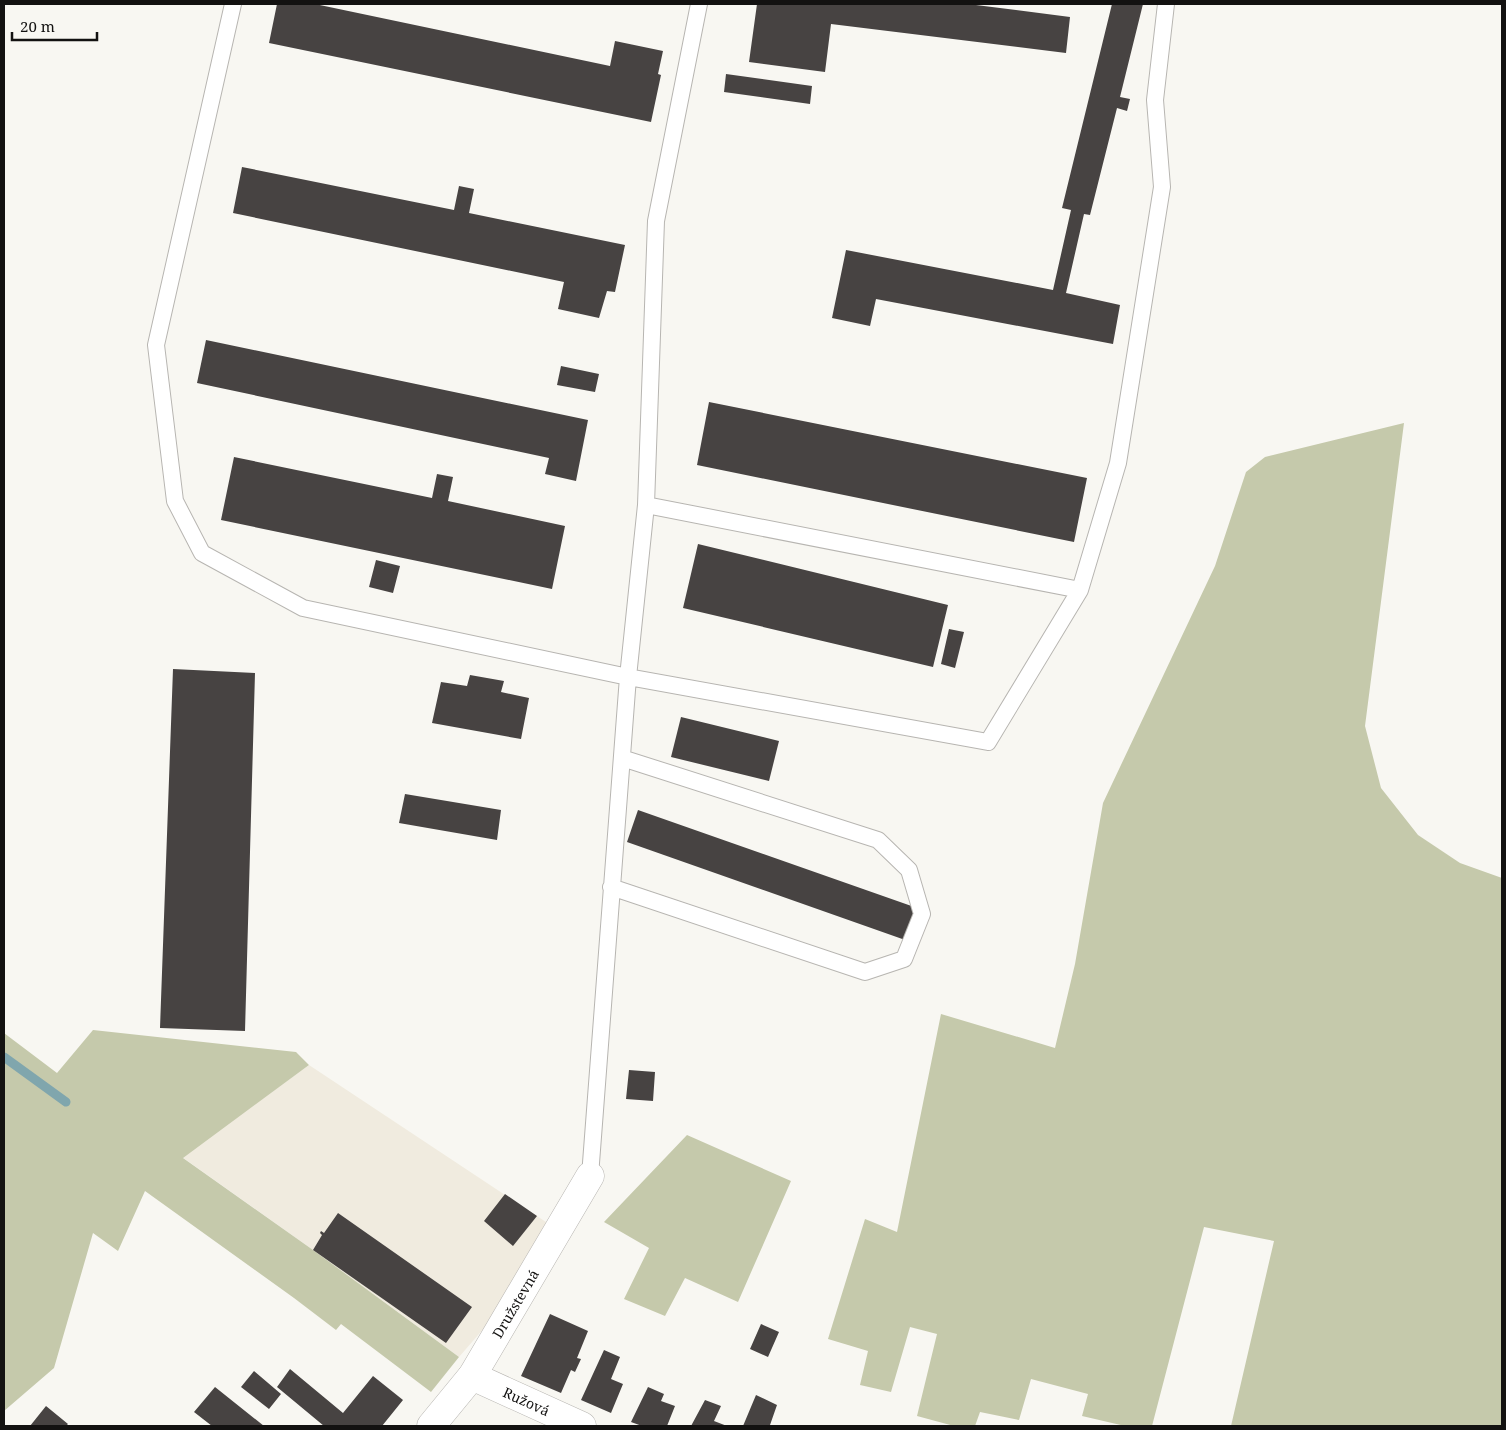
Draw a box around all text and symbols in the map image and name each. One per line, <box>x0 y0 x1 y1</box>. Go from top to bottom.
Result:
scale bar <box>12 10 98 42</box>
text: 20 m <box>20 16 55 36</box>
street label: Družstevná <box>487 1265 543 1341</box>
street label: Ružová <box>500 1382 553 1420</box>

